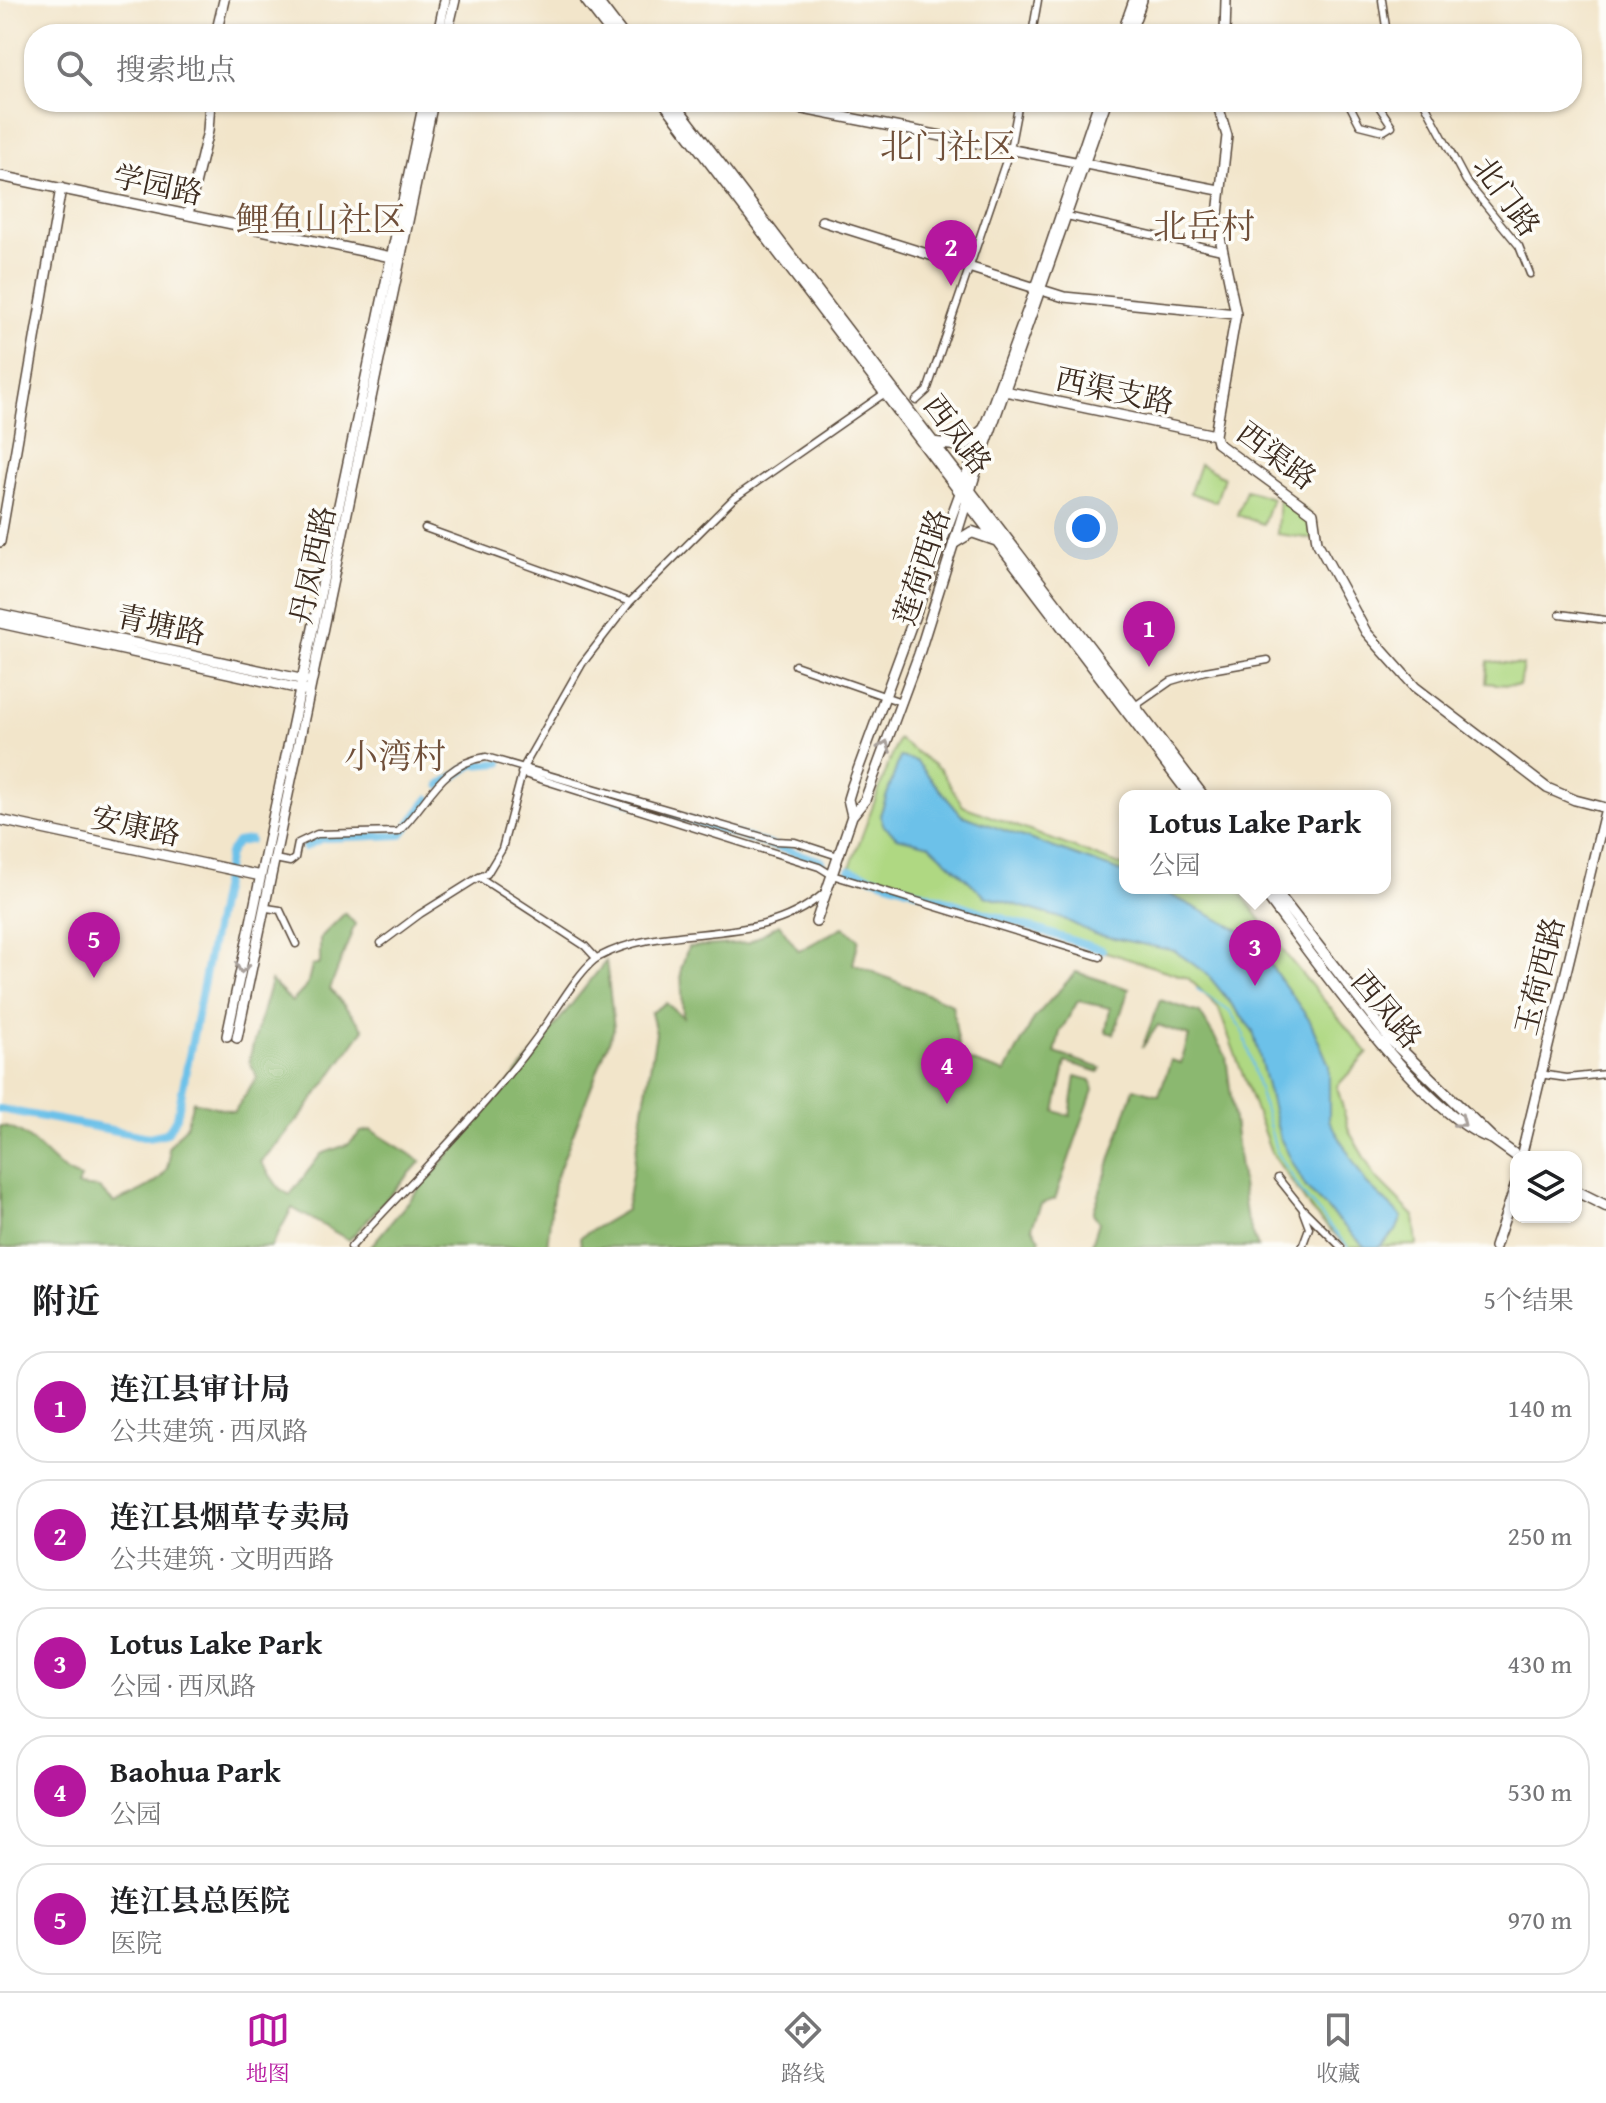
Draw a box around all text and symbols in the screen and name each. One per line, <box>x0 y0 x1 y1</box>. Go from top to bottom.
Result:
search box <box>24 24 1582 112</box>
icon: search <box>52 46 96 90</box>
text: 搜索地点 <box>116 47 236 91</box>
district label: 北门社区 <box>880 121 1016 170</box>
street label: 北门路 <box>1463 147 1551 245</box>
street label: 学园路 <box>109 153 207 215</box>
district label: 鲤鱼山社区 <box>236 194 406 243</box>
district label: 北岳村 <box>1153 201 1255 250</box>
pin: 2 <box>925 220 977 286</box>
street label: 西渠支路 <box>1052 356 1178 424</box>
street label: 西凤路 <box>913 385 1003 483</box>
street label: 西渠路 <box>1228 410 1326 500</box>
street label: 丹凤西路 <box>278 502 346 628</box>
street label: 莲荷西路 <box>882 503 960 631</box>
your location <box>1066 508 1106 548</box>
street label: 青塘路 <box>112 593 210 655</box>
pin: 1 <box>1123 601 1175 667</box>
district label: 小湾村 <box>344 731 446 780</box>
one-way arrow <box>875 740 892 754</box>
popup <box>1119 790 1391 894</box>
street label: 安康路 <box>87 794 185 856</box>
text: Lotus Lake Park <box>1149 800 1361 844</box>
text: 公园 <box>1149 845 1201 884</box>
pin: 5 <box>68 912 120 978</box>
street label: 玉荷西路 <box>1503 912 1575 1040</box>
pin: 3 <box>1229 920 1281 986</box>
street label: 西凤路 <box>1341 960 1433 1058</box>
one-way arrow <box>234 961 251 974</box>
pin: 4 <box>921 1038 973 1104</box>
one-way arrow <box>1452 1112 1466 1127</box>
map controls <box>1510 1151 1582 1223</box>
button: layers <box>1510 1151 1582 1223</box>
text: 附近 <box>32 1276 100 1325</box>
text: 5个结果 <box>1483 1280 1574 1319</box>
text: 连江县审计局 <box>110 1366 290 1410</box>
text: 1 <box>53 1388 67 1427</box>
text: 140 m <box>1507 1388 1572 1427</box>
text: 公共建筑 · 西凤路 <box>110 1411 308 1450</box>
text: 连江县烟草专卖局 <box>110 1494 350 1538</box>
text: 2 <box>53 1516 67 1555</box>
text: 250 m <box>1507 1516 1572 1555</box>
text: 公共建筑 · 文明西路 <box>110 1539 334 1578</box>
text: Lotus Lake Park <box>110 1621 322 1665</box>
text: 3 <box>53 1644 67 1683</box>
text: 430 m <box>1507 1644 1572 1683</box>
text: 公园 · 西凤路 <box>110 1666 256 1705</box>
text: Baohua Park <box>110 1749 280 1793</box>
text: 4 <box>53 1772 67 1811</box>
text: 530 m <box>1507 1772 1572 1811</box>
text: 公园 <box>110 1794 162 1833</box>
text: 连江县总医院 <box>110 1878 290 1922</box>
text: 5 <box>53 1900 67 1939</box>
text: 970 m <box>1507 1900 1572 1939</box>
text: 医院 <box>110 1923 162 1962</box>
tab: 地图 <box>246 2008 290 2089</box>
tab: 路线 <box>781 2008 825 2089</box>
tab: 收藏 <box>1316 2008 1360 2089</box>

